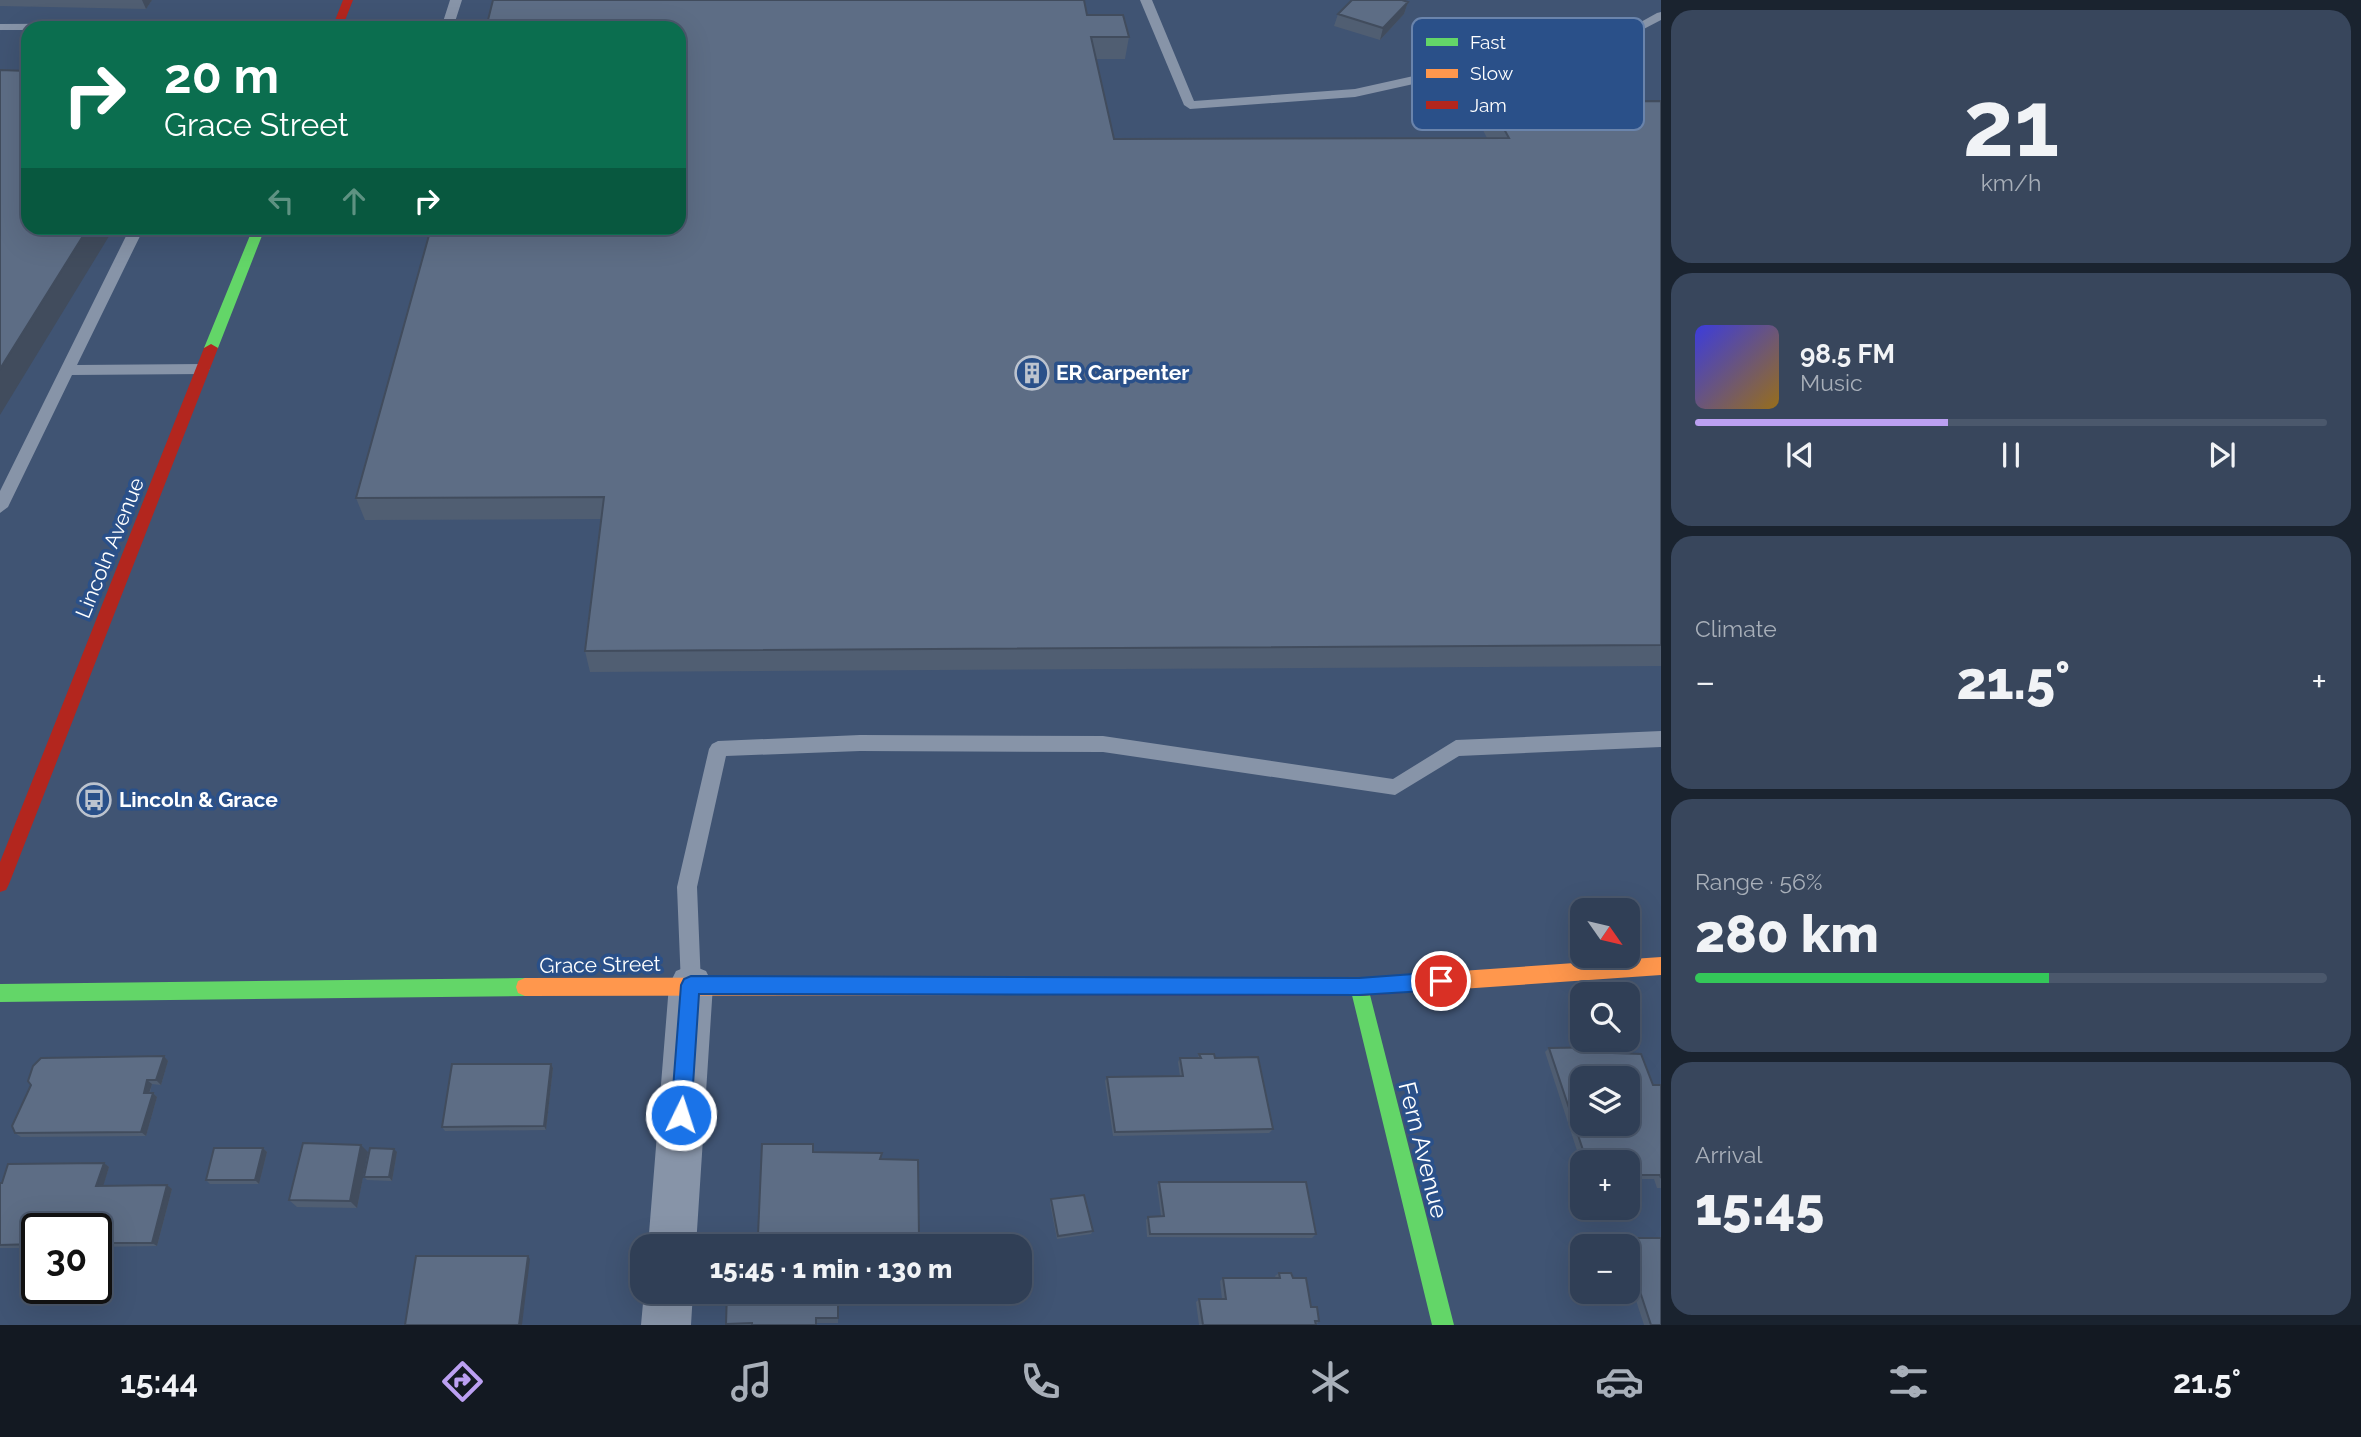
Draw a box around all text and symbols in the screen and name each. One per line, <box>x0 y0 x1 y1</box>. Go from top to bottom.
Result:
legend <box>1412 18 1644 130</box>
text: Fast <box>1470 31 1506 53</box>
text: 20 m <box>164 47 279 104</box>
icon: right <box>49 49 140 140</box>
text: Slow <box>1470 62 1514 84</box>
text: 21 <box>1963 70 2059 177</box>
text: Jam <box>1470 94 1507 116</box>
text: Grace Street <box>164 106 349 143</box>
text: km/h <box>1981 169 2041 196</box>
icon: left <box>262 182 300 220</box>
icon: ahead <box>335 182 373 220</box>
icon: right <box>408 182 446 220</box>
text: 98.5 FM <box>1800 339 1895 369</box>
building icon: ER Carpenter <box>1013 354 1051 392</box>
place label: ER Carpenter <box>1056 360 1189 385</box>
text: Music <box>1800 369 1863 396</box>
icon: previous <box>1781 436 1819 474</box>
icon: pause <box>1992 436 2030 474</box>
icon: next <box>2203 436 2241 474</box>
street label: Lincoln Avenue <box>70 474 149 622</box>
text: Climate <box>1695 615 1777 642</box>
text: 21.5° <box>1956 650 2070 711</box>
text: − <box>1695 659 1715 704</box>
text: + <box>2311 659 2327 704</box>
bus stop icon: Lincoln & Grace <box>75 781 113 819</box>
place label: Lincoln & Grace <box>119 787 278 812</box>
text: Range · 56% <box>1695 868 1822 895</box>
north arrow <box>1570 898 1640 968</box>
map controls <box>1570 898 1640 1304</box>
text: 280 km <box>1695 903 1879 964</box>
street label: Grace Street <box>539 951 661 978</box>
pin <box>1411 951 1471 1011</box>
icon: arrive <box>1422 962 1460 1000</box>
button: search <box>1570 982 1640 1052</box>
button: layers <box>1570 1066 1640 1136</box>
position arrow <box>644 1078 718 1152</box>
street label: Fern Avenue <box>1393 1079 1454 1221</box>
text: Arrival <box>1695 1141 1762 1168</box>
button: + <box>1570 1150 1640 1220</box>
text: 15:45 <box>1695 1176 1824 1237</box>
speed limit sign: 30 <box>21 1213 112 1304</box>
button: − <box>1570 1234 1640 1304</box>
text: 15:45 · 1 min · 130 m <box>710 1254 952 1284</box>
icon: directions <box>438 1357 487 1406</box>
icon: music <box>727 1357 776 1406</box>
icon: phone <box>1016 1357 1065 1406</box>
icon: climate <box>1306 1357 1355 1406</box>
icon: car <box>1595 1357 1644 1406</box>
icon: filters <box>1884 1357 1933 1406</box>
text: 15:44 <box>120 1363 198 1400</box>
text: 21.5° <box>2173 1363 2241 1400</box>

